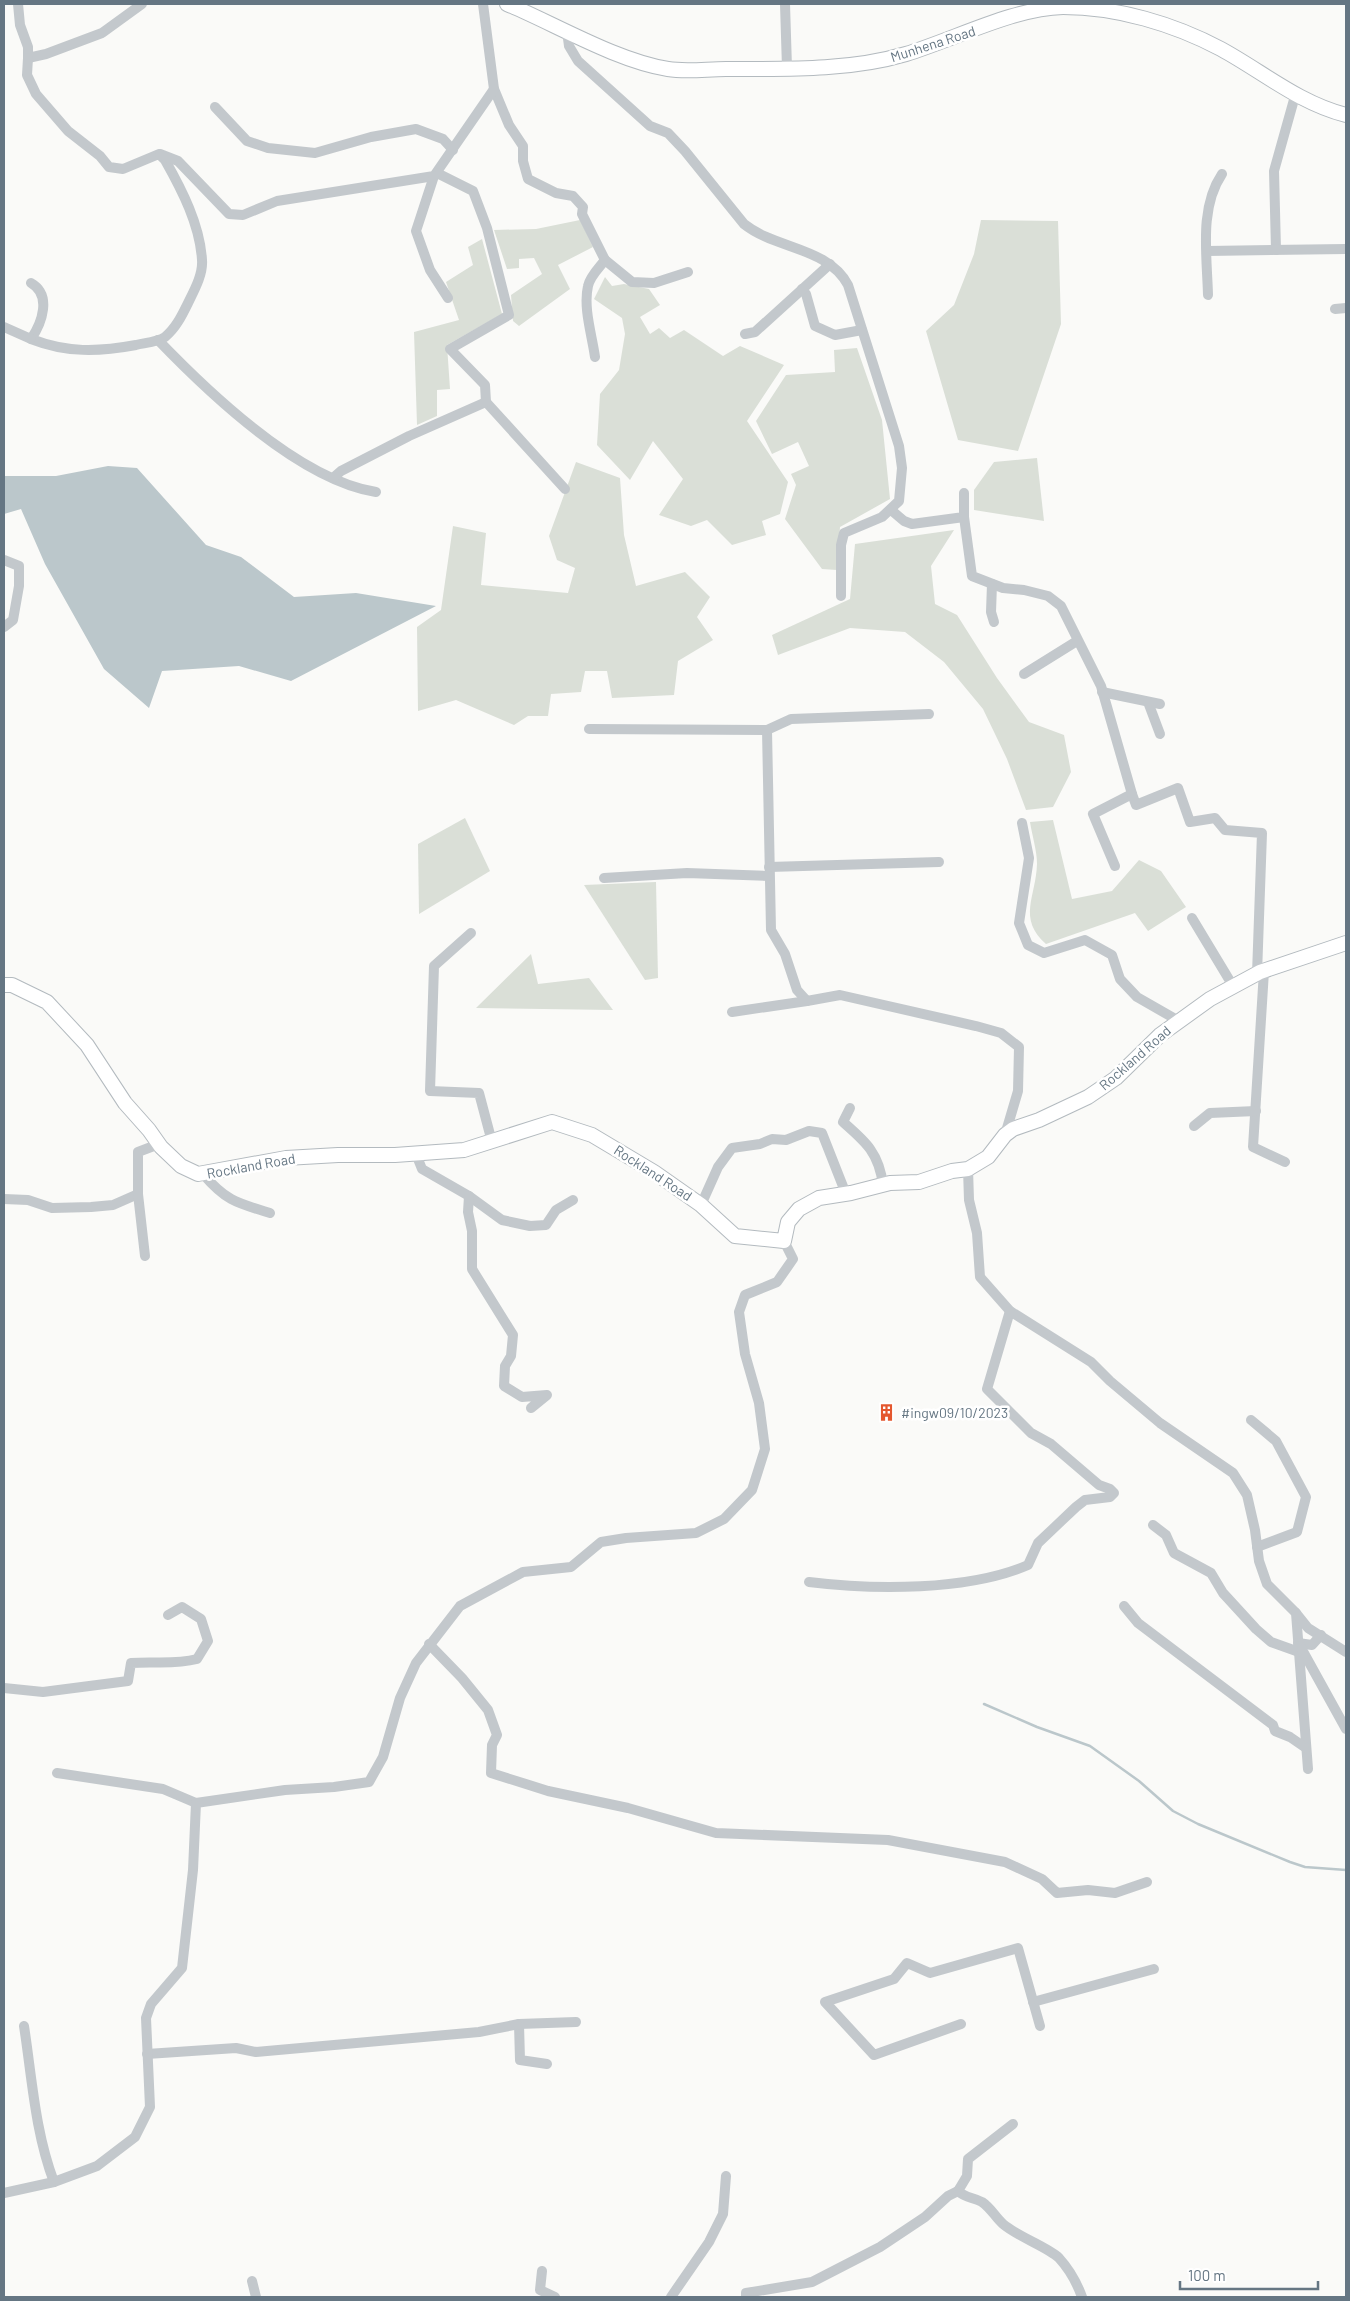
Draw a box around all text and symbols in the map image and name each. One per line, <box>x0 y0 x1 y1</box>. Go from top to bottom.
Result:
street label: Munhena Road <box>888 22 978 65</box>
street label: Rockland Road <box>1095 1022 1174 1093</box>
street label: Rockland Road <box>611 1141 696 1204</box>
street label: Rockland Road <box>205 1149 297 1182</box>
building icon: #ingw09/10/2023 <box>877 1403 897 1423</box>
place label: #ingw09/10/2023 <box>901 1404 1008 1421</box>
scale bar <box>1180 2258 1318 2290</box>
text: 100 m <box>1188 2266 1226 2284</box>

